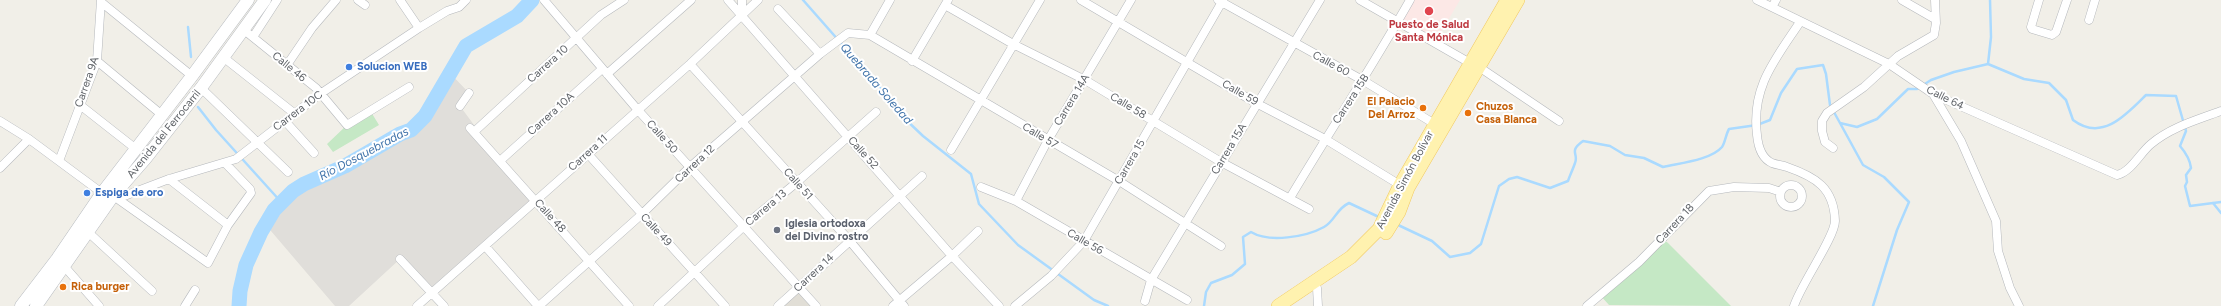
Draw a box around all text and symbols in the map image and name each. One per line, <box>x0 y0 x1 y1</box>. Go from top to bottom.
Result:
marker: Puesto de Salud Santa Mónica <box>1423 5 1435 17</box>
place label: Puesto de Salud Santa Mónica <box>1389 18 1469 44</box>
water label: Quebrada Soledad <box>837 41 915 127</box>
street label: Carrera 10 <box>525 42 571 86</box>
street label: Calle 46 <box>269 49 309 85</box>
street label: Calle 60 <box>1310 49 1352 79</box>
street label: Carrera 9A <box>72 55 102 109</box>
place label: Solucion WEB <box>357 60 427 74</box>
marker: Solucion WEB <box>344 62 354 72</box>
street label: Carrera 14A <box>1051 72 1093 128</box>
street label: Carrera 15B <box>1330 72 1372 126</box>
street label: Calle 59 <box>1220 77 1260 109</box>
street label: Calle 64 <box>1924 83 1966 113</box>
street label: Avenida del Ferrocarril <box>124 87 204 181</box>
street label: Carrera 10C <box>271 88 325 134</box>
street label: Carrera 10A <box>525 90 577 138</box>
street label: Calle 58 <box>1107 90 1149 122</box>
place label: El Palacio Del Arroz <box>1367 95 1415 121</box>
place label: Chuzos Casa Blanca <box>1476 100 1537 126</box>
marker: El Palacio Del Arroz <box>1418 103 1428 113</box>
marker: Chuzos Casa Blanca <box>1463 108 1473 118</box>
street label: Calle 50 <box>644 118 680 156</box>
street label: Calle 57 <box>1020 120 1060 152</box>
street label: Carrera 15A <box>1209 121 1249 177</box>
water label: Río Dosquebradas <box>317 124 411 184</box>
street label: Avenida Simón Bolívar <box>1374 129 1436 231</box>
street label: Carrera 11 <box>566 132 610 174</box>
street label: Calle 52 <box>845 134 881 172</box>
street label: Carrera 15 <box>1112 137 1148 187</box>
street label: Carrera 12 <box>672 142 718 186</box>
street label: Calle 51 <box>780 165 816 203</box>
place label: Espiga de oro <box>95 186 163 200</box>
street label: Carrera 13 <box>743 187 789 229</box>
marker: Espiga de oro <box>82 188 92 198</box>
street label: Calle 48 <box>531 196 569 236</box>
street label: Carrera 18 <box>1653 201 1697 247</box>
street label: Calle 49 <box>637 211 675 249</box>
place label: Iglesia ortodoxa del Divino rostro <box>785 217 868 243</box>
marker: Iglesia ortodoxa del Divino rostro <box>772 225 782 235</box>
street label: Calle 56 <box>1065 226 1105 258</box>
street label: Carrera 14 <box>791 251 837 295</box>
place label: Rica burger <box>71 280 129 294</box>
marker: Rica burger <box>58 282 68 292</box>

